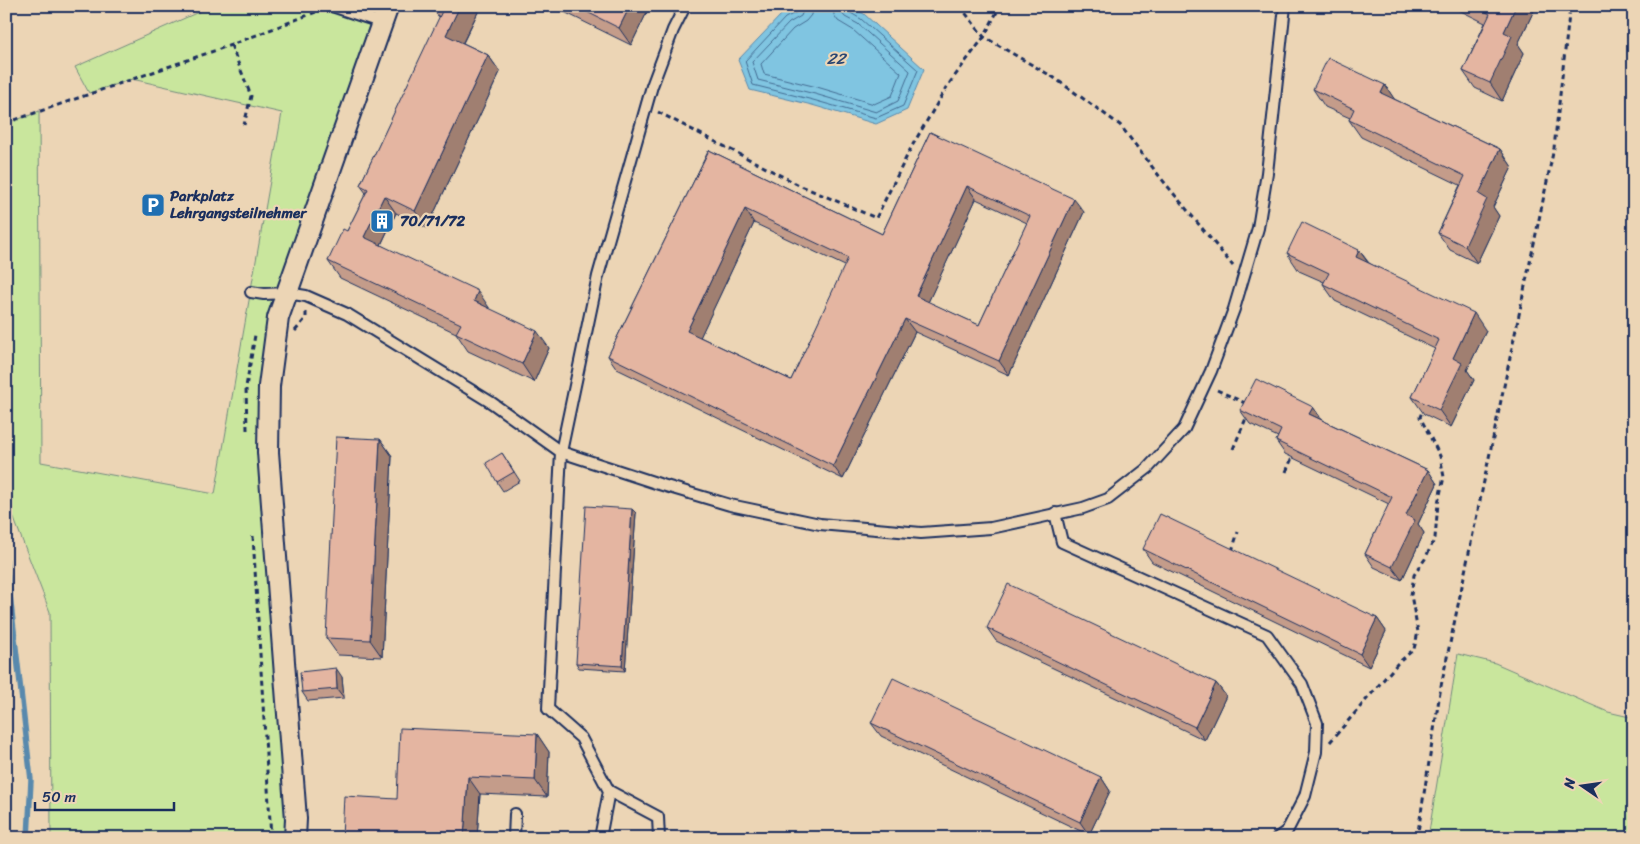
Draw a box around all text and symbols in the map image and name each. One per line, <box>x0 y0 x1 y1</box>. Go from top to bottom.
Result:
water label: 22 <box>827 44 848 73</box>
place label: Parkplatz Lehrgangsteilnehmer <box>170 183 308 226</box>
parking icon: Parkplatz Lehrgangsteilnehmer <box>140 192 166 218</box>
building icon: 70/71/72 <box>369 208 395 234</box>
place label: 70/71/72 <box>400 208 465 234</box>
north arrow <box>1558 762 1608 812</box>
text: N <box>1556 775 1583 792</box>
scale bar <box>35 779 174 811</box>
text: 50 m <box>42 784 77 810</box>

